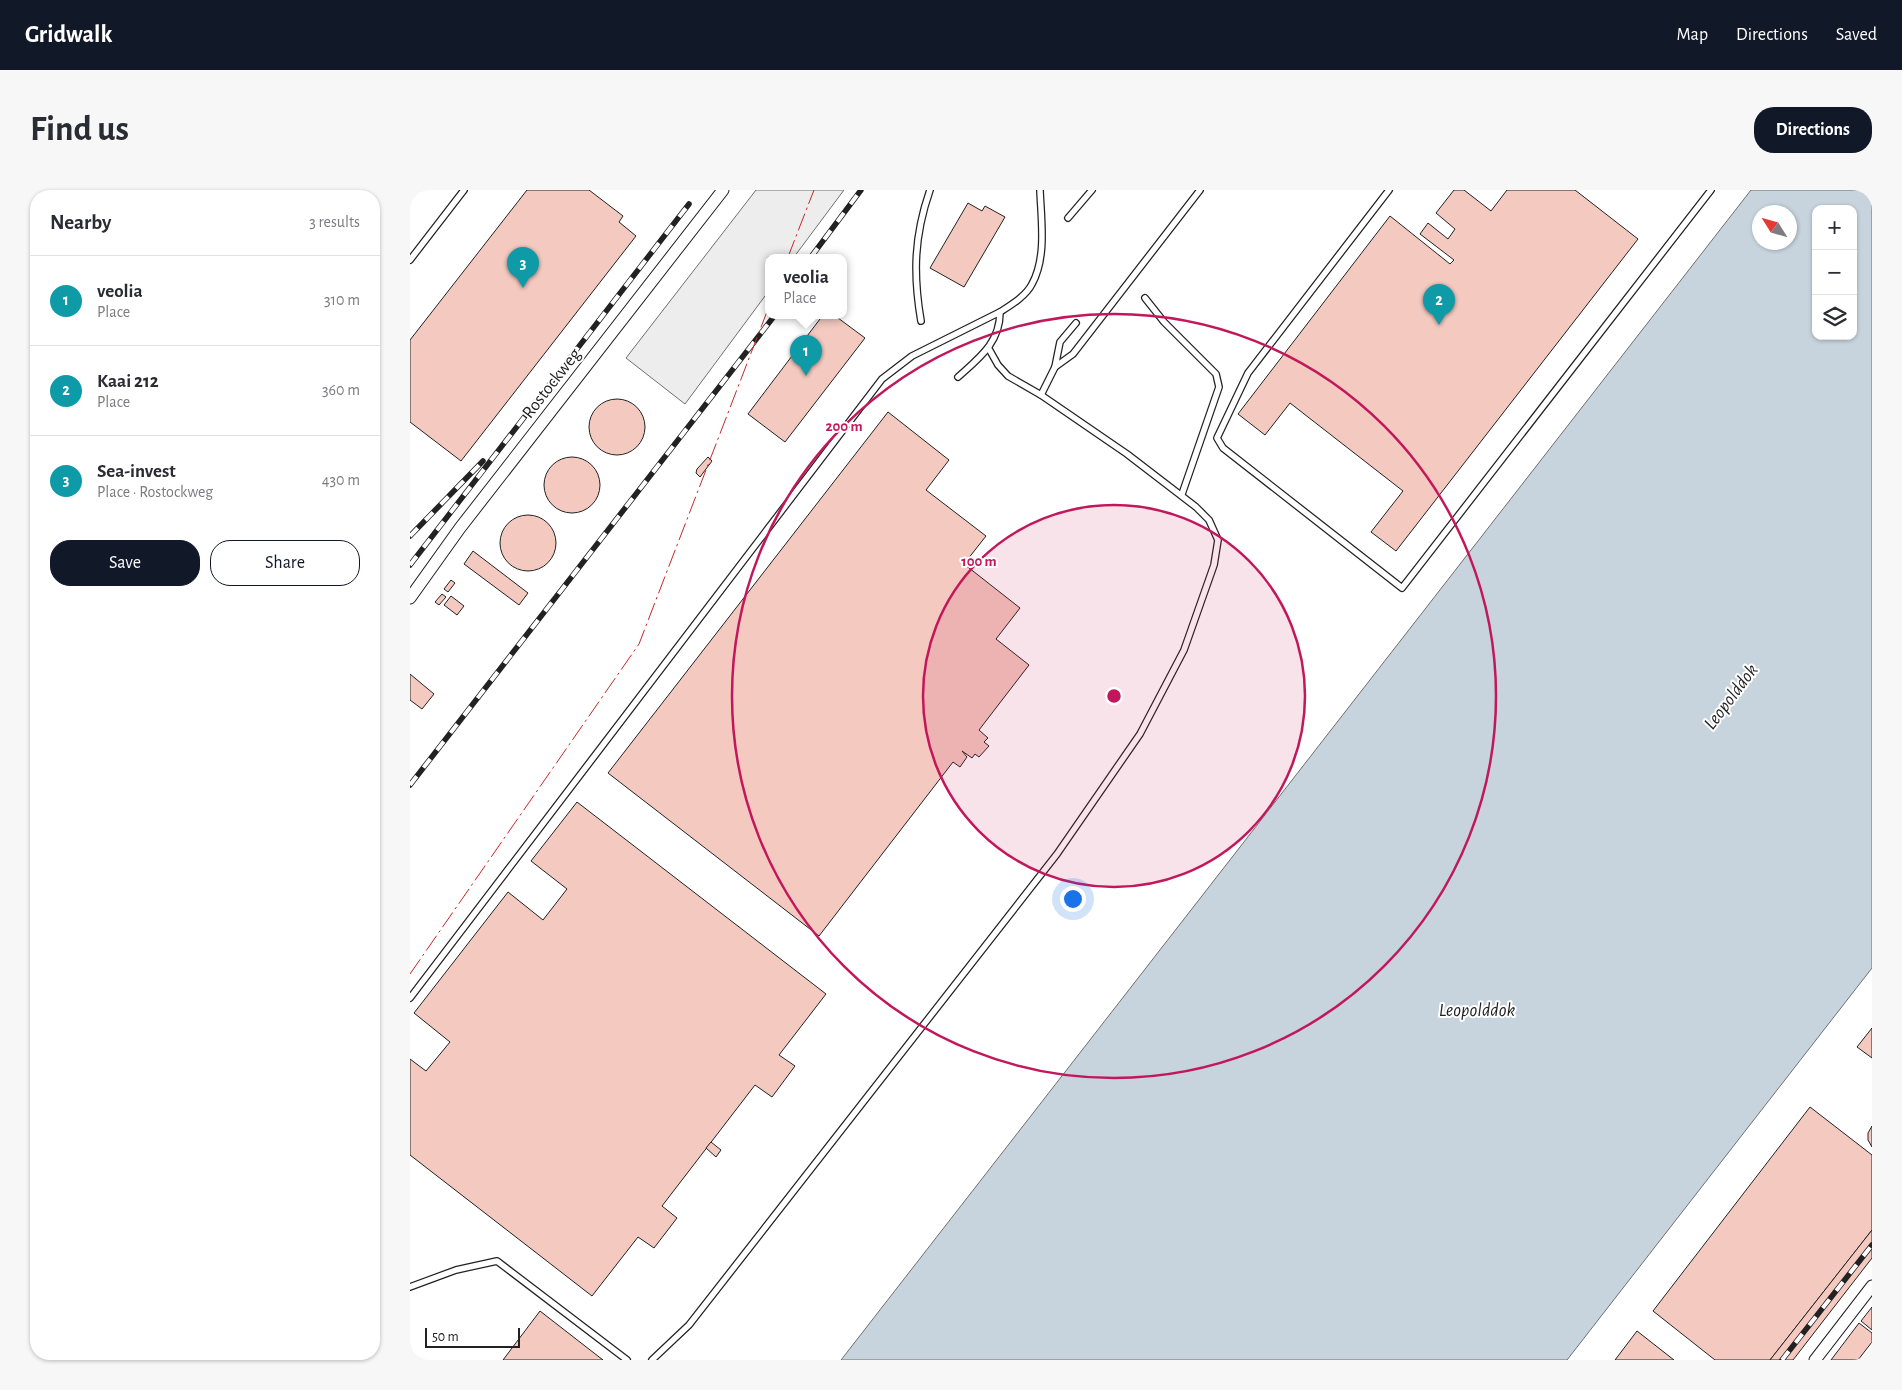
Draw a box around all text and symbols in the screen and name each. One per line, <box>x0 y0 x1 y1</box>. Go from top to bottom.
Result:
text: Gridwalk <box>25 23 112 47</box>
text: Map <box>1677 26 1708 44</box>
text: Directions <box>1736 26 1808 44</box>
text: Saved <box>1836 26 1877 44</box>
button: Directions <box>1754 107 1872 153</box>
text: Find us <box>30 112 129 147</box>
north arrow <box>1752 205 1797 250</box>
map controls <box>1812 205 1857 340</box>
button: + <box>1812 205 1857 250</box>
text: Nearby <box>50 212 111 233</box>
text: 3 results <box>309 214 360 230</box>
pin: 3 <box>507 247 539 288</box>
button: − <box>1812 250 1857 295</box>
popup <box>765 254 847 319</box>
text: veolia <box>783 268 829 287</box>
text: veolia <box>97 282 143 301</box>
pin: 2 <box>1423 284 1455 325</box>
text: Place <box>783 290 816 306</box>
text: 1 <box>63 292 69 308</box>
text: 310 m <box>324 292 360 308</box>
button: layers <box>1812 295 1857 340</box>
text: Place <box>97 304 130 320</box>
pin: 1 <box>790 335 822 376</box>
street label: Rostockweg <box>519 345 585 422</box>
text: Kaai 212 <box>97 372 159 391</box>
text: 2 <box>62 382 70 398</box>
text: 360 m <box>322 382 360 398</box>
text: Place <box>97 394 130 410</box>
text: 200 m <box>825 419 863 434</box>
text: Sea-invest <box>97 462 176 481</box>
text: 3 <box>63 472 69 488</box>
text: 430 m <box>322 472 360 488</box>
text: Place · Rostockweg <box>97 484 213 500</box>
button: Save <box>50 540 200 586</box>
button: Share <box>210 540 360 586</box>
text: 100 m <box>961 554 997 569</box>
water label: Leopolddok <box>1701 660 1762 733</box>
centre of rings <box>1105 687 1123 705</box>
your location <box>1060 886 1086 912</box>
water label: Leopolddok <box>1439 1001 1515 1020</box>
scale bar <box>425 1325 520 1348</box>
text: 50 m <box>432 1330 459 1344</box>

